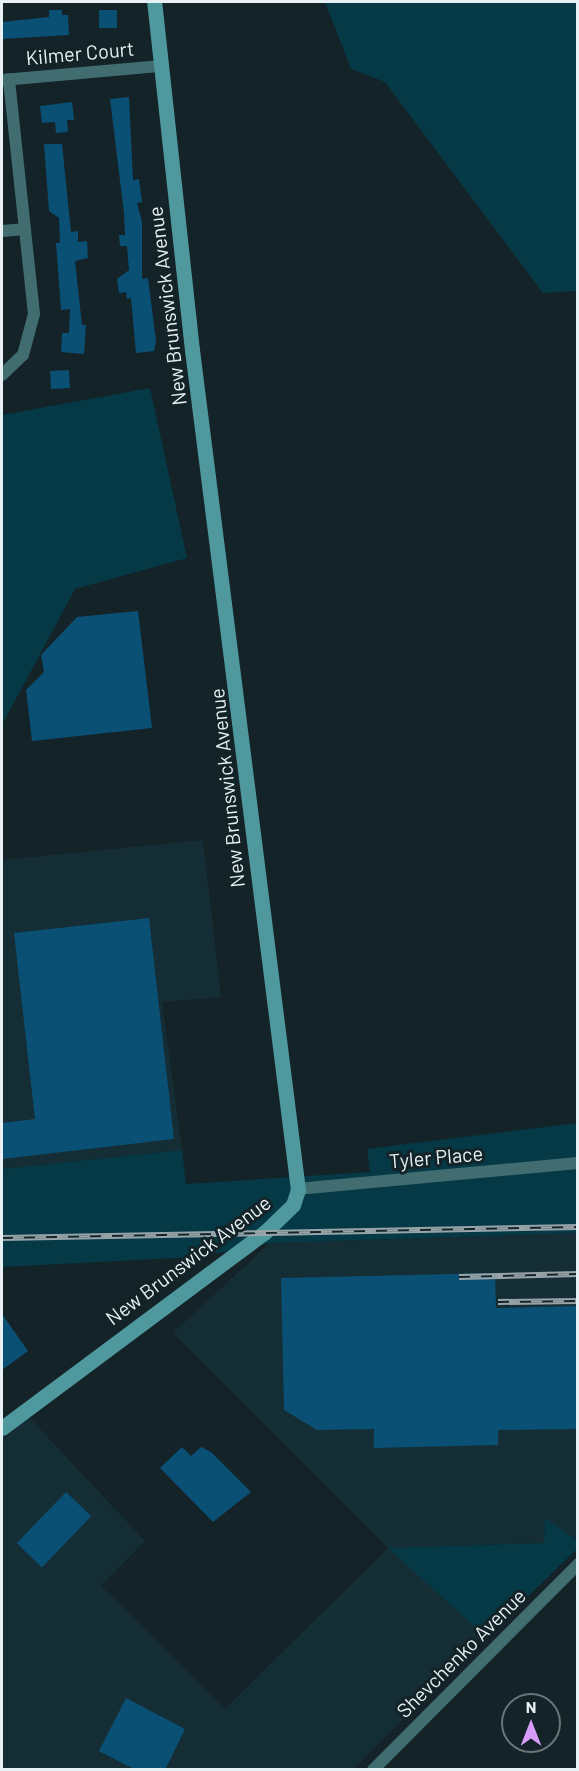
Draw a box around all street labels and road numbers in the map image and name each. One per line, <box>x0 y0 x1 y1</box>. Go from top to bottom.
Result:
street label: Kilmer Court <box>25 36 135 70</box>
street label: New Brunswick Avenue <box>143 205 191 407</box>
street label: New Brunswick Avenue <box>205 687 249 889</box>
street label: Tyler Place <box>388 1141 484 1173</box>
street label: New Brunswick Avenue <box>101 1190 275 1330</box>
street label: Shevchenko Avenue <box>392 1584 530 1722</box>

